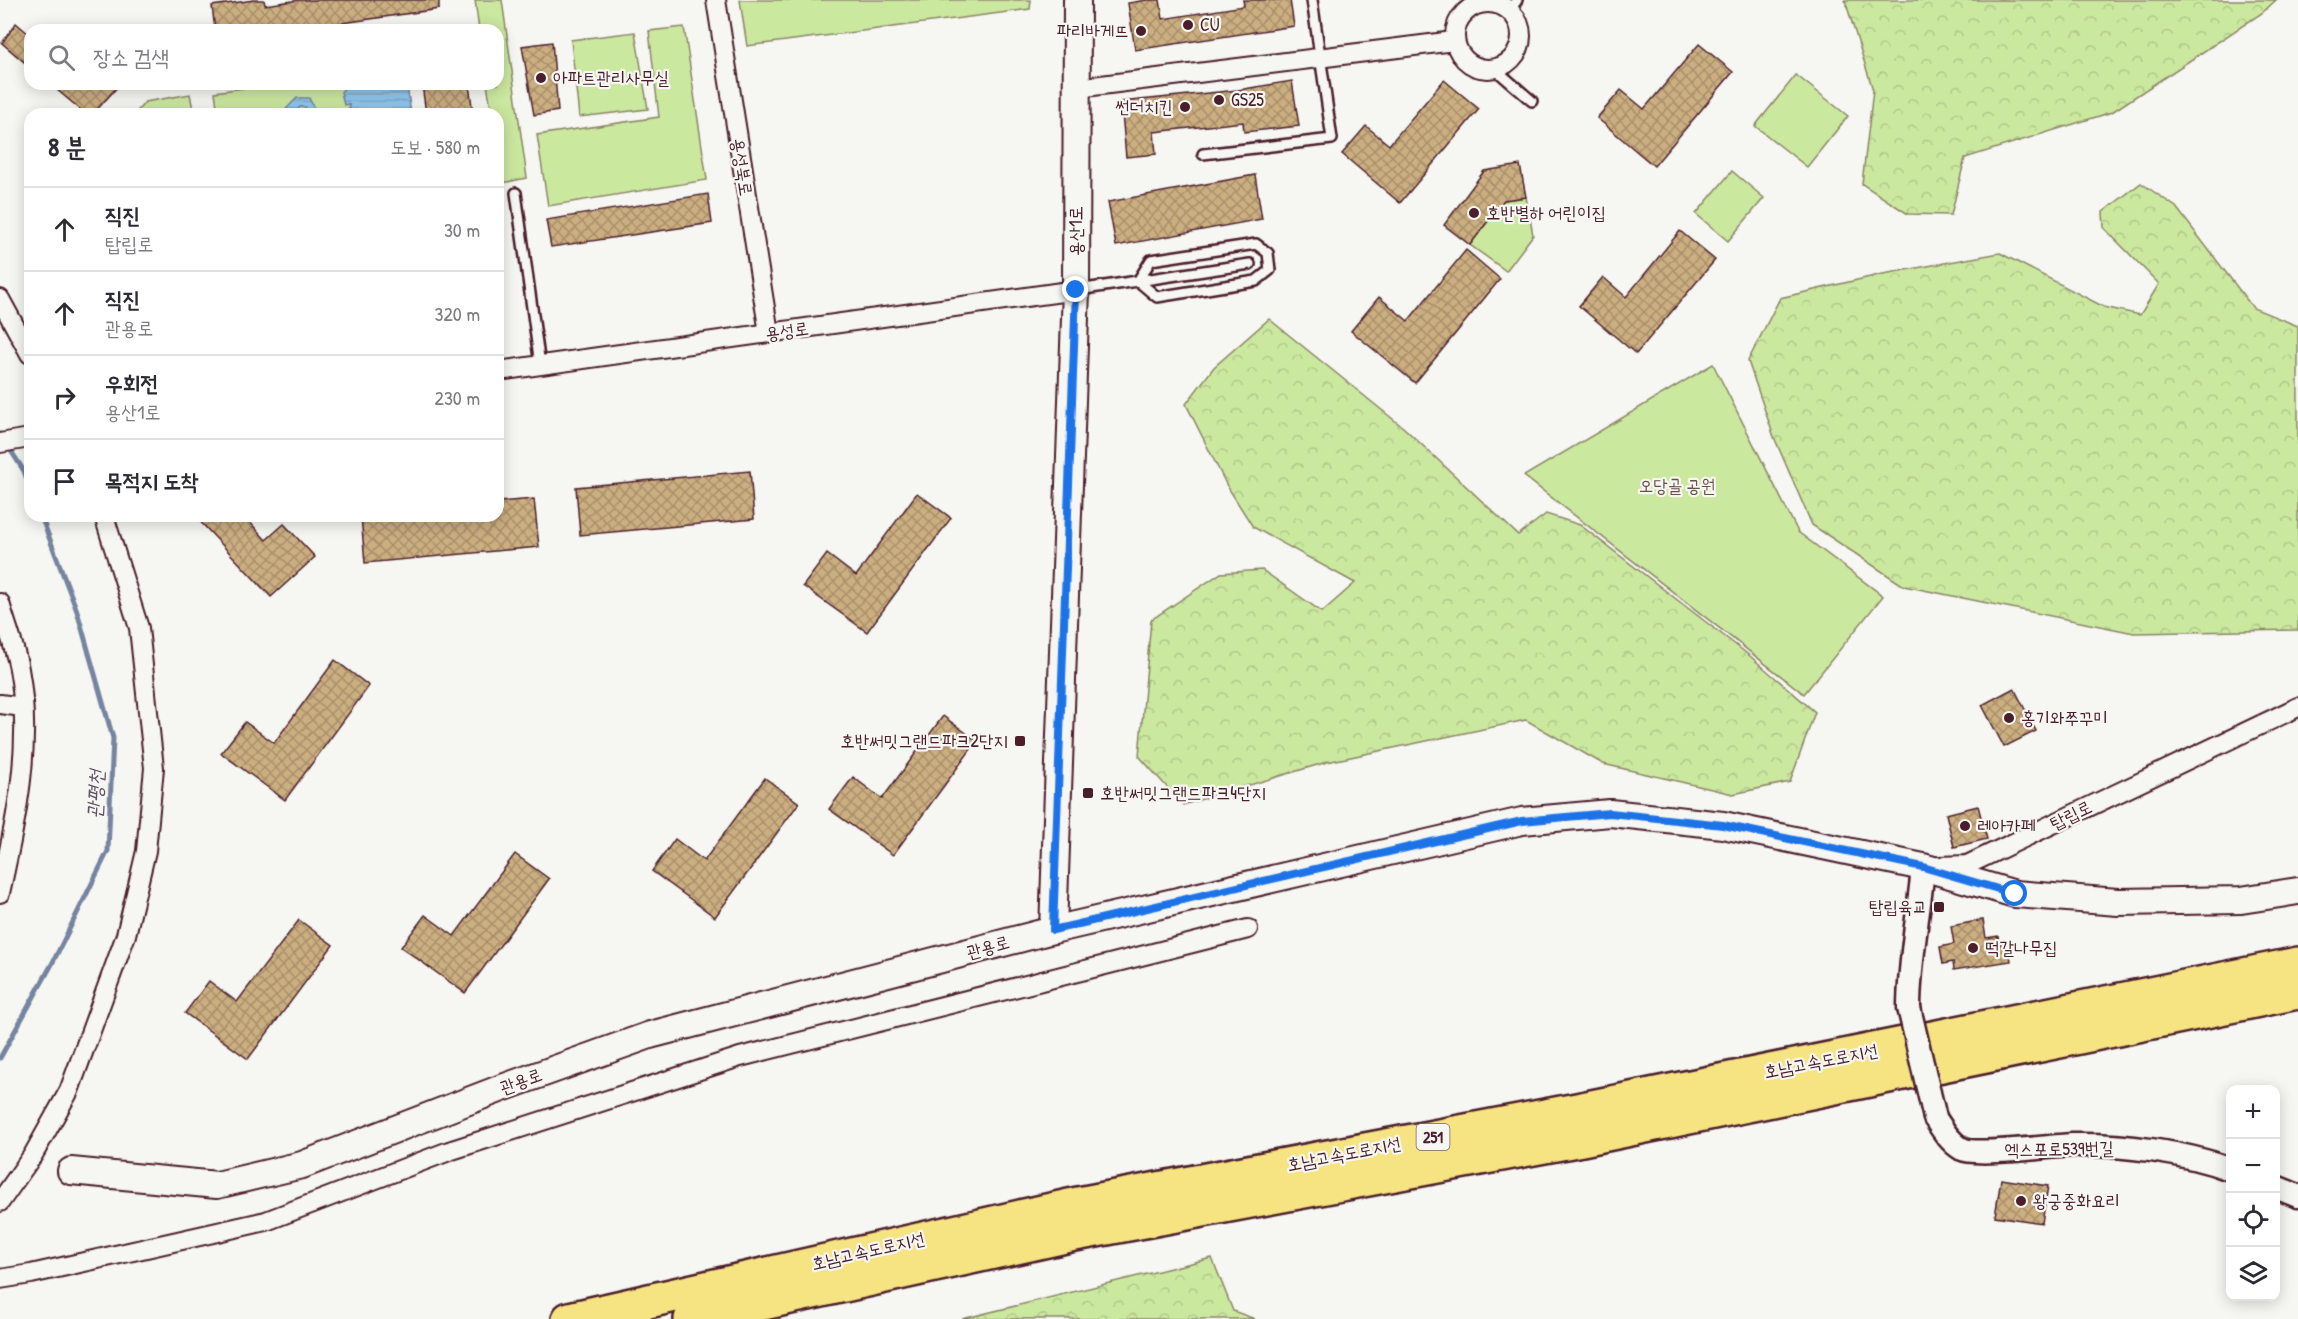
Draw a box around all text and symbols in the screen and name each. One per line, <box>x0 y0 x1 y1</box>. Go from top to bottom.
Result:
place label: CU <box>1200 12 1220 37</box>
place label: 파리바게뜨 <box>1057 18 1129 43</box>
marker: CU <box>1181 18 1195 32</box>
search box <box>24 24 504 90</box>
marker: 파리바게뜨 <box>1134 24 1148 38</box>
icon: search <box>45 41 78 74</box>
text: 장소 검색 <box>93 42 169 72</box>
place label: 아파트관리사무실 <box>553 65 669 90</box>
marker: 아파트관리사무실 <box>534 71 548 85</box>
place label: GS25 <box>1231 87 1264 112</box>
marker: GS25 <box>1212 93 1226 107</box>
place label: 썬더치킨 <box>1115 94 1173 119</box>
marker: 썬더치킨 <box>1178 100 1192 114</box>
text: 8 분 <box>48 129 86 164</box>
text: 도보 · 580 m <box>390 133 480 160</box>
street label: 용성북로 <box>726 136 759 197</box>
text: 직진 <box>105 200 140 230</box>
place label: 호반별하 어린이집 <box>1486 200 1606 225</box>
street label: 용산1로 <box>1063 206 1088 256</box>
marker: 호반별하 어린이집 <box>1467 206 1481 220</box>
icon: ahead <box>48 213 81 246</box>
text: 30 m <box>444 216 480 243</box>
text: 탑립로 <box>105 230 153 257</box>
route end <box>1062 276 1088 302</box>
text: 직진 <box>105 284 140 314</box>
icon: ahead <box>48 297 81 330</box>
text: 320 m <box>435 300 480 327</box>
text: 관용로 <box>105 314 153 341</box>
street label: 용성로 <box>764 315 810 346</box>
text: 우회전 <box>105 368 158 398</box>
icon: right <box>48 381 81 414</box>
text: 230 m <box>435 384 480 411</box>
text: 용산1로 <box>105 398 161 425</box>
icon: arrive <box>48 465 81 498</box>
text: 목적지 도착 <box>105 466 199 496</box>
park label: 오당골 공원 <box>1639 473 1715 498</box>
place label: 홍기와쭈꾸미 <box>2021 705 2108 730</box>
marker: 홍기와쭈꾸미 <box>2002 711 2016 725</box>
place label: 호반써밋그랜드파크2단지 <box>840 728 1008 753</box>
marker: 호반써밋그랜드파크2단지 <box>1013 734 1027 748</box>
water label: 관평천 <box>80 767 109 819</box>
place label: 호반써밋그랜드파크4단지 <box>1100 780 1266 805</box>
marker: 호반써밋그랜드파크4단지 <box>1081 786 1095 800</box>
street label: 탑립로 <box>2046 794 2096 835</box>
place label: 레아카페 <box>1977 813 2035 838</box>
marker: 레아카페 <box>1958 819 1972 833</box>
route start <box>2001 880 2027 906</box>
place label: 탑립육교 <box>1869 894 1927 919</box>
marker: 탑립육교 <box>1932 900 1946 914</box>
street label: 관용로 <box>964 929 1012 964</box>
place label: 떡갈나무집 <box>1985 935 2057 960</box>
marker: 떡갈나무집 <box>1966 941 1980 955</box>
street label: 호남고속도로지선 <box>1762 1037 1880 1084</box>
street label: 관용로 <box>496 1061 546 1100</box>
map controls <box>2226 1085 2280 1301</box>
button: + <box>2226 1085 2280 1139</box>
road number: 251 <box>1416 1124 1450 1150</box>
street label: 호남고속도로지선 <box>1285 1130 1403 1177</box>
street label: 엑스포로539번길 <box>2004 1135 2114 1162</box>
button: − <box>2226 1139 2280 1193</box>
place label: 왕궁중화요리 <box>2033 1188 2120 1213</box>
button: locate <box>2226 1193 2280 1247</box>
marker: 왕궁중화요리 <box>2014 1194 2028 1208</box>
street label: 호남고속도로지선 <box>809 1225 927 1276</box>
button: layers <box>2226 1247 2280 1301</box>

